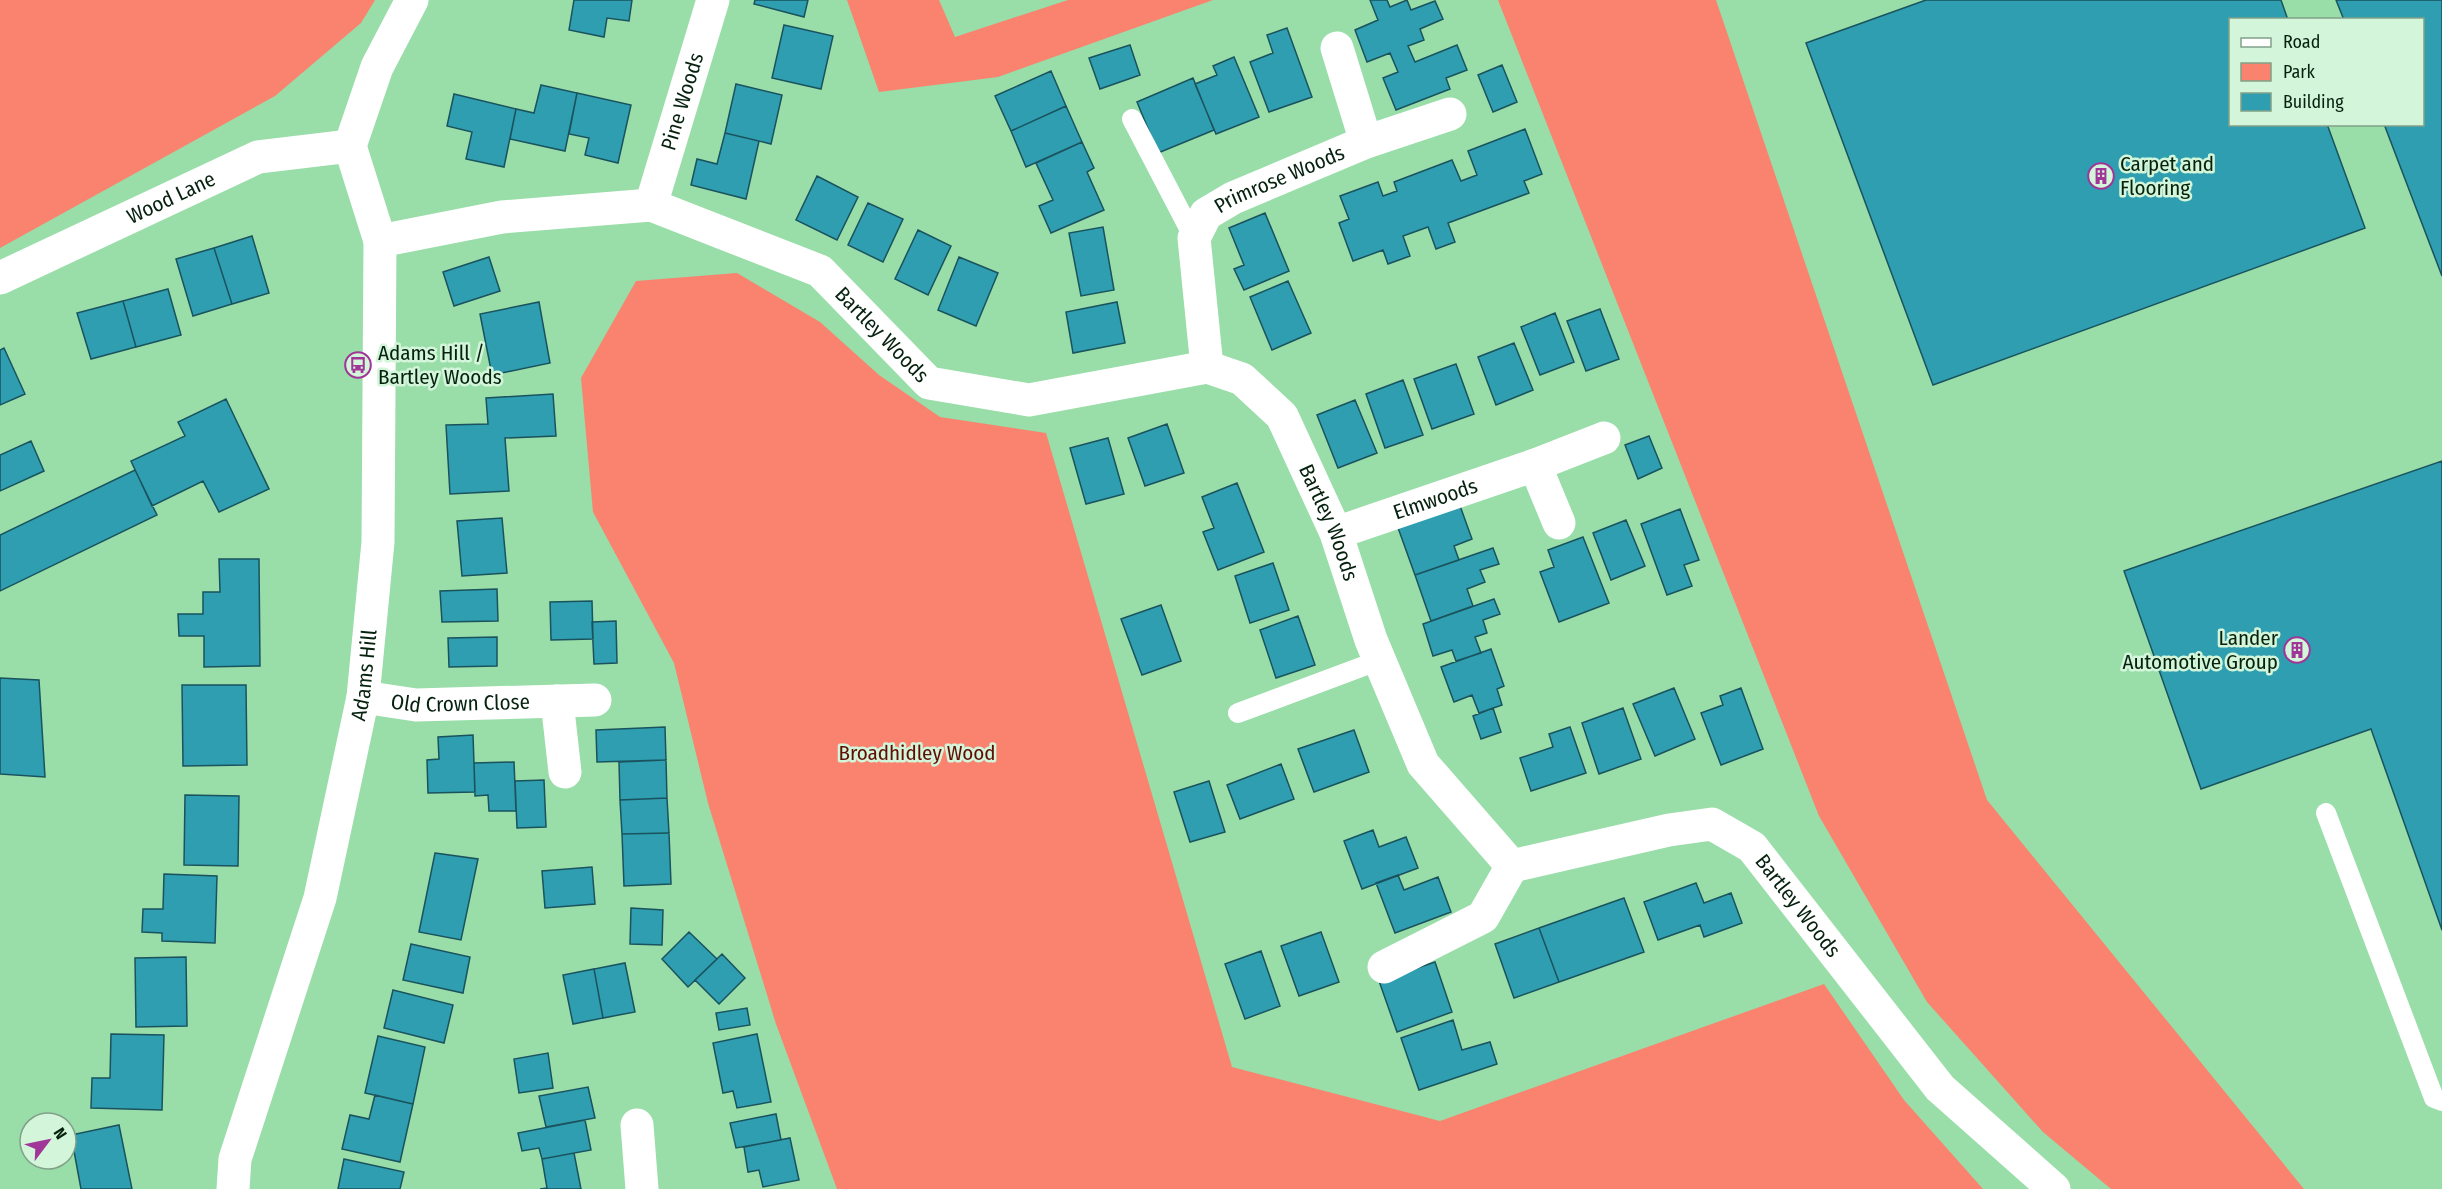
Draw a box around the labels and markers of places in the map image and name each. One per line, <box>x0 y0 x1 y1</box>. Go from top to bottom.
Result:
place label: Carpet and Flooring <box>2120 151 2214 201</box>
building icon: Carpet and Flooring <box>2086 161 2116 191</box>
place label: Adams Hill / Bartley Woods <box>378 340 502 390</box>
bus stop icon: Adams Hill / Bartley Woods <box>343 350 373 380</box>
place label: Lander Automotive Group <box>2122 625 2279 675</box>
building icon: Lander Automotive Group <box>2282 635 2312 665</box>

